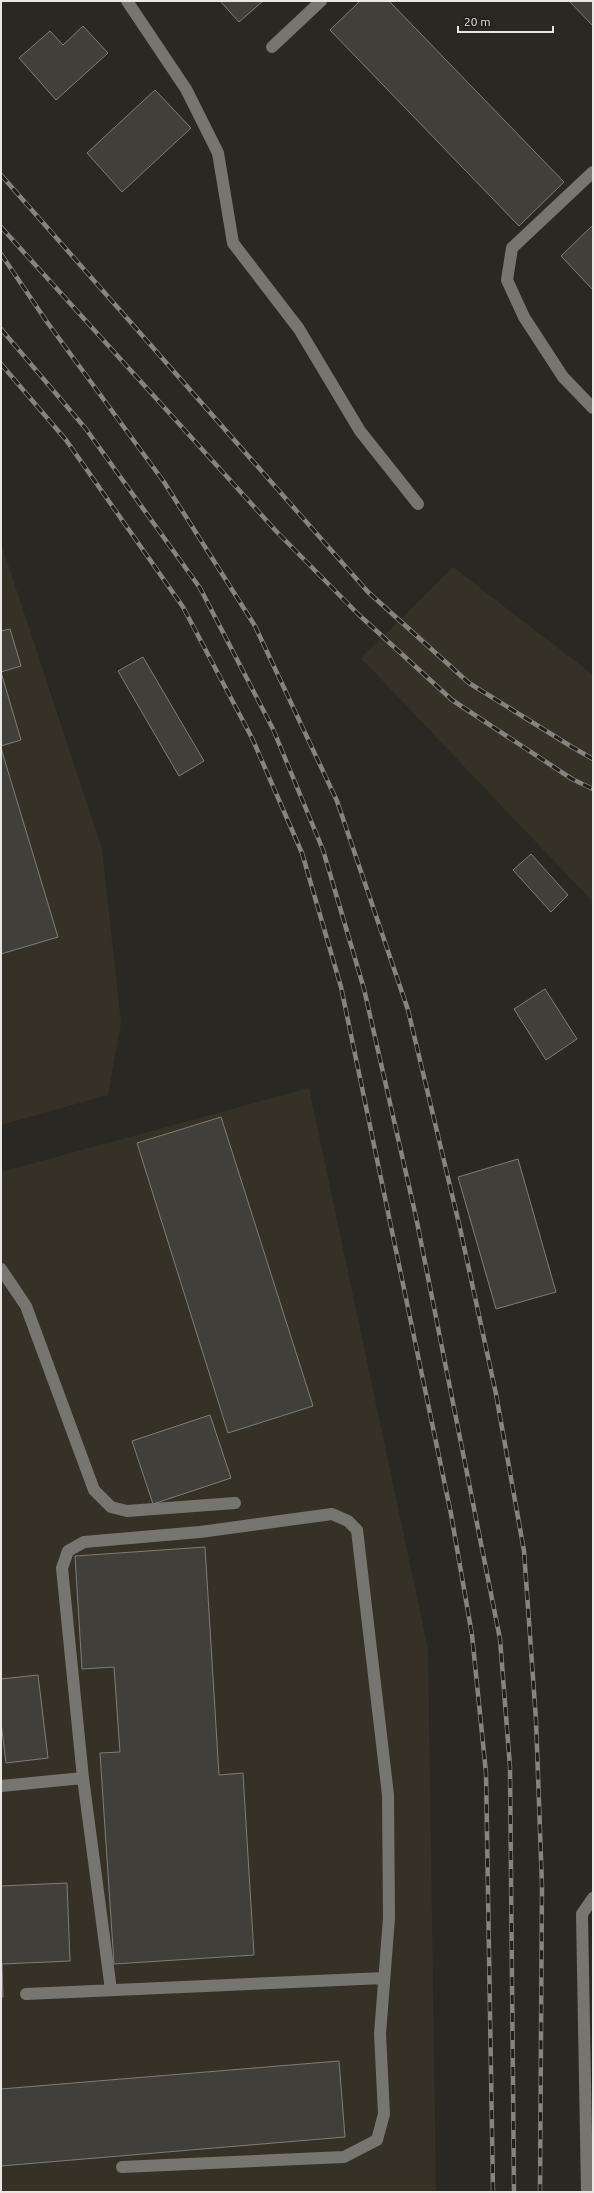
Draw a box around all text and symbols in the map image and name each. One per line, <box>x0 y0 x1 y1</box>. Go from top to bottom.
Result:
scale bar <box>458 8 553 34</box>
text: 20 m <box>464 15 491 28</box>

